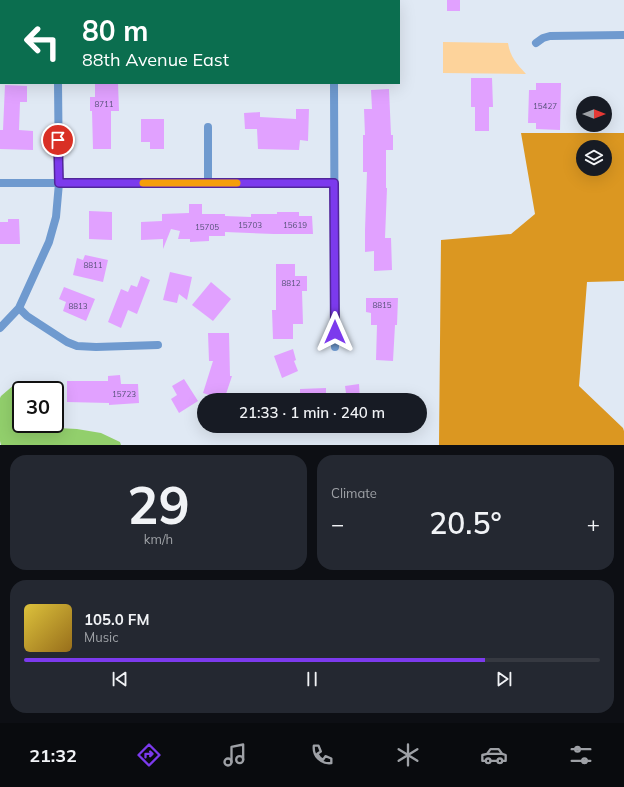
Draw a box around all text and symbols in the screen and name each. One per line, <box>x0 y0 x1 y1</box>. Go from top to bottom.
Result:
text: 80 m <box>82 13 148 48</box>
icon: left <box>16 16 68 68</box>
text: 88th Avenue East <box>82 48 229 71</box>
north arrow <box>576 96 612 132</box>
map controls <box>576 96 612 176</box>
house number: 8711 <box>94 99 114 109</box>
house number: 15427 <box>533 101 557 111</box>
pin <box>41 123 75 157</box>
icon: arrive <box>47 129 69 151</box>
button: layers <box>576 140 612 176</box>
house number: 15703 <box>238 220 262 230</box>
house number: 15619 <box>283 220 307 230</box>
house number: 15705 <box>195 222 219 232</box>
house number: 8811 <box>83 260 103 270</box>
house number: 8812 <box>281 278 301 288</box>
house number: 8815 <box>372 300 392 310</box>
house number: 8813 <box>68 301 88 311</box>
position arrow <box>314 311 356 353</box>
speed limit sign: 30 <box>12 381 64 433</box>
house number: 15723 <box>112 389 136 399</box>
text: 21:33 · 1 min · 240 m <box>239 403 385 422</box>
text: 29 <box>127 472 190 537</box>
text: Climate <box>331 485 377 501</box>
text: 20.5° <box>429 504 502 542</box>
text: − <box>331 510 344 538</box>
text: + <box>587 510 600 538</box>
text: km/h <box>144 531 173 547</box>
text: 105.0 FM <box>84 610 149 629</box>
text: Music <box>84 629 119 645</box>
icon: previous <box>109 668 131 690</box>
icon: pause <box>301 668 323 690</box>
icon: next <box>493 668 515 690</box>
icon: directions <box>135 741 163 769</box>
icon: music <box>221 741 249 769</box>
icon: phone <box>308 741 336 769</box>
icon: climate <box>394 741 422 769</box>
icon: car <box>480 741 508 769</box>
icon: filters <box>567 741 595 769</box>
text: 21:32 <box>29 744 77 767</box>

